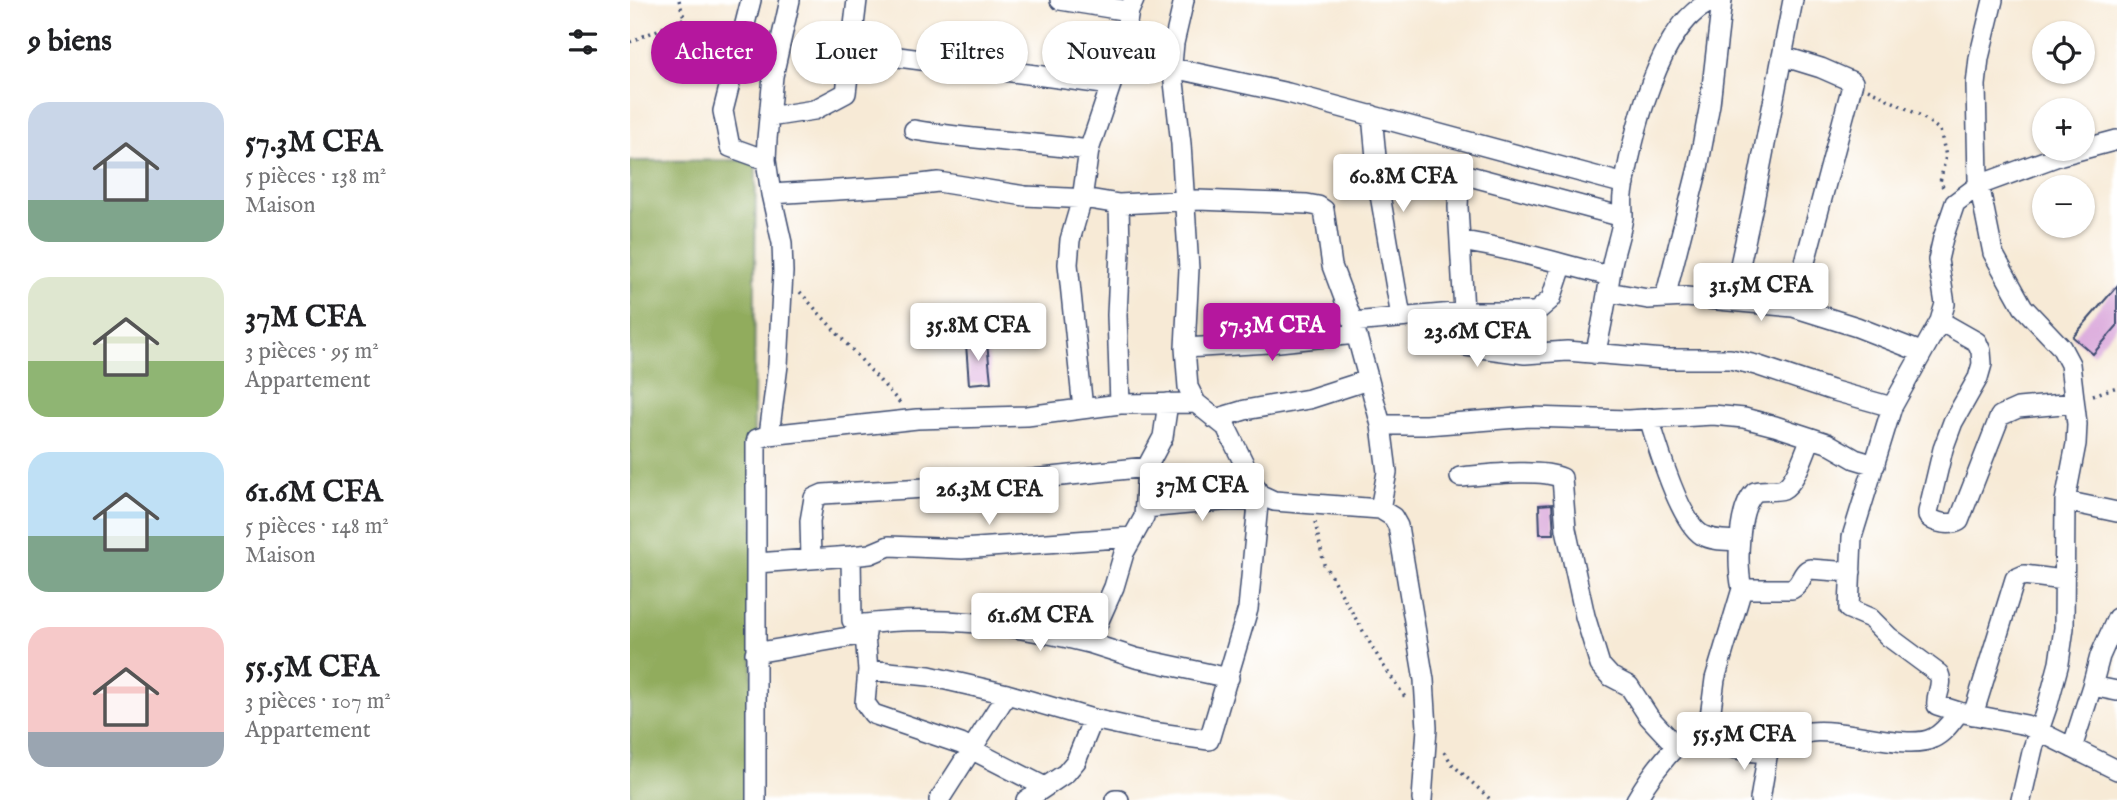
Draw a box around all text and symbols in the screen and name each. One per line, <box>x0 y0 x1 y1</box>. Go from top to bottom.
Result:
chip: Acheter <box>651 21 777 84</box>
chip: Louer <box>791 21 902 84</box>
chip: Filtres <box>916 21 1028 84</box>
chip: Nouveau <box>1042 21 1180 84</box>
map controls <box>2032 21 2095 238</box>
button: locate <box>2032 21 2095 84</box>
text: 9 biens <box>28 23 112 61</box>
icon: filters <box>564 23 602 61</box>
button: + <box>2032 98 2095 161</box>
text: 57.3M CFA <box>245 124 382 162</box>
icon: home <box>84 130 168 214</box>
pin: 60.8M CFA <box>1323 154 1483 214</box>
text: 5 pièces · 138 m² <box>245 162 386 191</box>
text: 60.8M CFA <box>1349 162 1457 191</box>
button: − <box>2032 175 2095 238</box>
text: Maison <box>245 191 315 220</box>
pin: 31.5M CFA <box>1681 264 1841 323</box>
text: 31.5M CFA <box>1709 271 1813 300</box>
text: 37M CFA <box>245 299 365 337</box>
pin: 35.8M CFA <box>898 304 1058 363</box>
pin: 57.3M CFA <box>1192 304 1352 363</box>
icon: home <box>84 305 168 389</box>
pin: 23.6M CFA <box>1397 310 1557 369</box>
text: 35.8M CFA <box>926 311 1030 340</box>
text: 57.3M CFA <box>1219 311 1325 340</box>
text: 23.6M CFA <box>1424 317 1530 346</box>
text: 3 pièces · 95 m² <box>245 337 379 366</box>
text: Appartement <box>245 366 371 395</box>
pin: 37M CFA <box>1137 463 1267 523</box>
pin: 26.3M CFA <box>909 468 1069 527</box>
text: 37M CFA <box>1156 471 1248 500</box>
text: 61.6M CFA <box>245 474 382 512</box>
text: 26.3M CFA <box>936 475 1042 504</box>
icon: home <box>84 480 168 564</box>
text: 5 pièces · 148 m² <box>245 512 389 541</box>
text: Maison <box>245 541 315 570</box>
pin: 61.6M CFA <box>960 594 1120 653</box>
text: 61.6M CFA <box>987 601 1093 630</box>
text: 55.5M CFA <box>245 649 379 687</box>
icon: home <box>84 655 168 739</box>
text: 3 pièces · 107 m² <box>245 687 391 716</box>
pin: 55.5M CFA <box>1664 712 1824 772</box>
text: Appartement <box>245 716 371 745</box>
text: 55.5M CFA <box>1693 720 1795 749</box>

